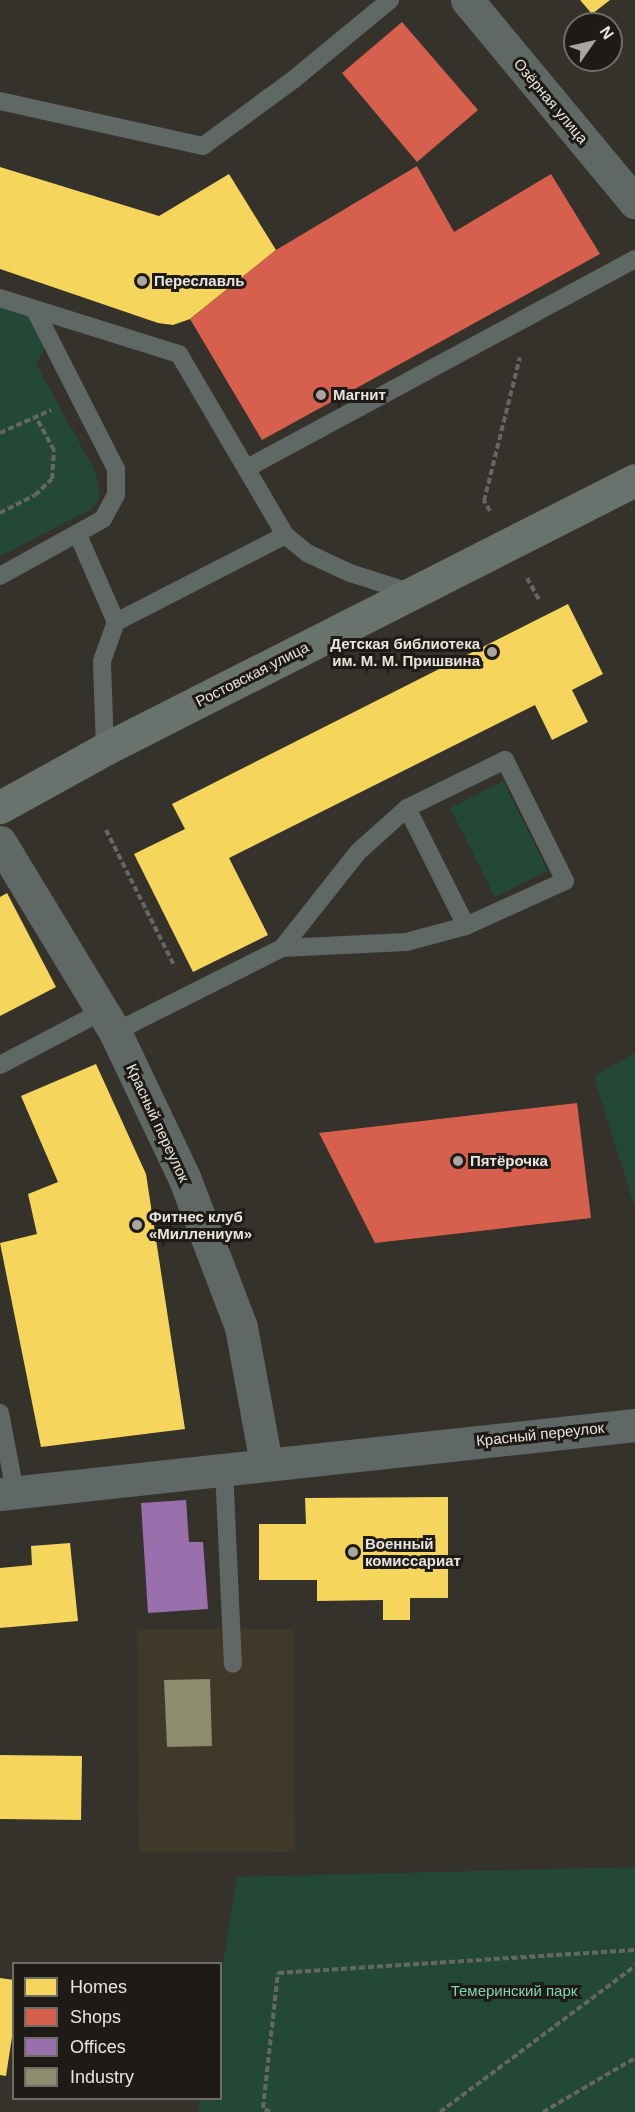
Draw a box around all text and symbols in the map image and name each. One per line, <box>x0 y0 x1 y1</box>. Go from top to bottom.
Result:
north arrow <box>563 12 623 72</box>
text: N <box>596 23 617 42</box>
street label: Озёрная улица <box>510 55 592 147</box>
place label: Переславль <box>154 272 244 290</box>
marker: Переславль <box>135 274 149 288</box>
place label: Магнит <box>333 386 386 404</box>
marker: Магнит <box>314 388 328 402</box>
place label: Детская библиотека им. М. М. Пришвина <box>330 634 480 669</box>
street label: Ростовская улица <box>193 638 311 710</box>
marker: Детская библиотека им. М. М. Пришвина <box>485 645 499 659</box>
street label: Красный переулок <box>123 1061 193 1185</box>
place label: Пятёрочка <box>470 1152 548 1170</box>
marker: Пятёрочка <box>451 1154 465 1168</box>
place label: Фитнес клуб «Миллениум» <box>149 1207 252 1242</box>
marker: Фитнес клуб «Миллениум» <box>130 1218 144 1232</box>
street label: Красный переулок <box>475 1418 605 1450</box>
place label: Военный комиссариат <box>365 1534 461 1569</box>
marker: Военный комиссариат <box>346 1545 360 1559</box>
legend <box>12 1962 222 2100</box>
text: Homes <box>70 1977 127 1997</box>
park label: Темеринский парк <box>451 1982 577 2000</box>
text: Shops <box>70 2007 121 2027</box>
text: Offices <box>70 2037 126 2057</box>
text: Industry <box>70 2067 134 2087</box>

